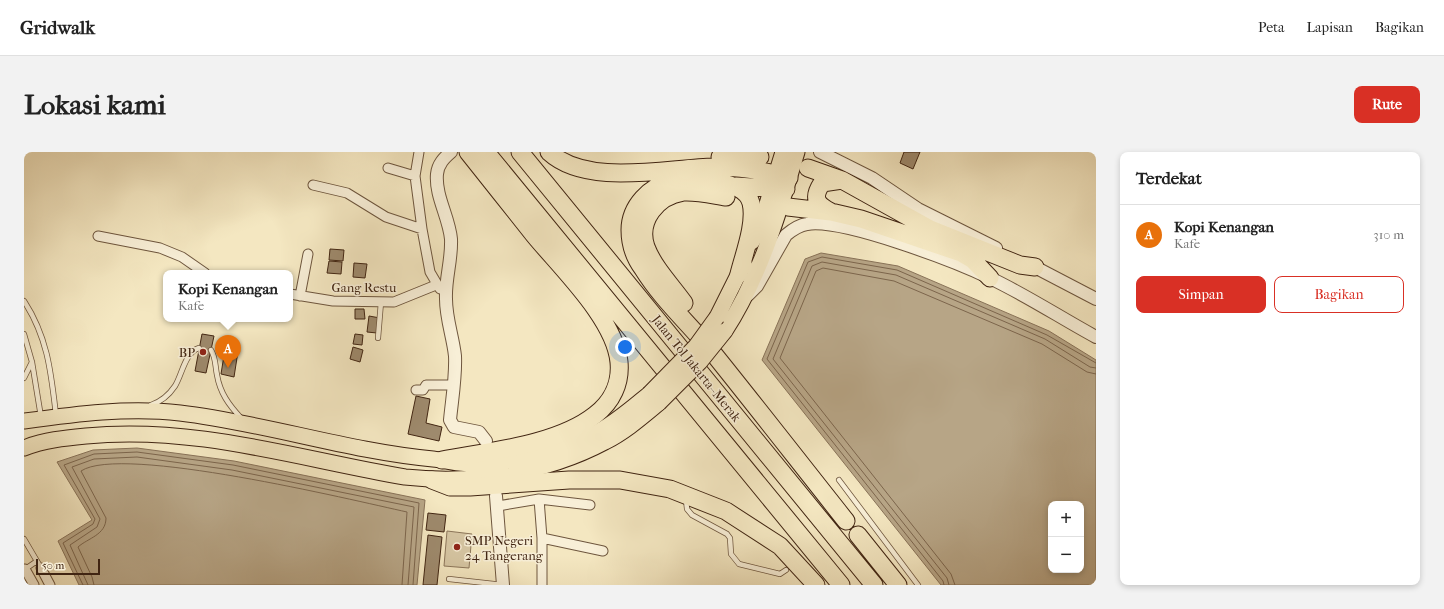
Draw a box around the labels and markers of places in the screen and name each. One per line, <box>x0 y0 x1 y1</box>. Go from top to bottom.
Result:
pin: A <box>215 335 241 368</box>
place label: BP <box>179 345 195 360</box>
marker: BP <box>198 347 208 357</box>
place label: SMP Negeri 24 Tangerang <box>465 533 544 563</box>
marker: SMP Negeri 24 Tangerang <box>452 542 462 552</box>

